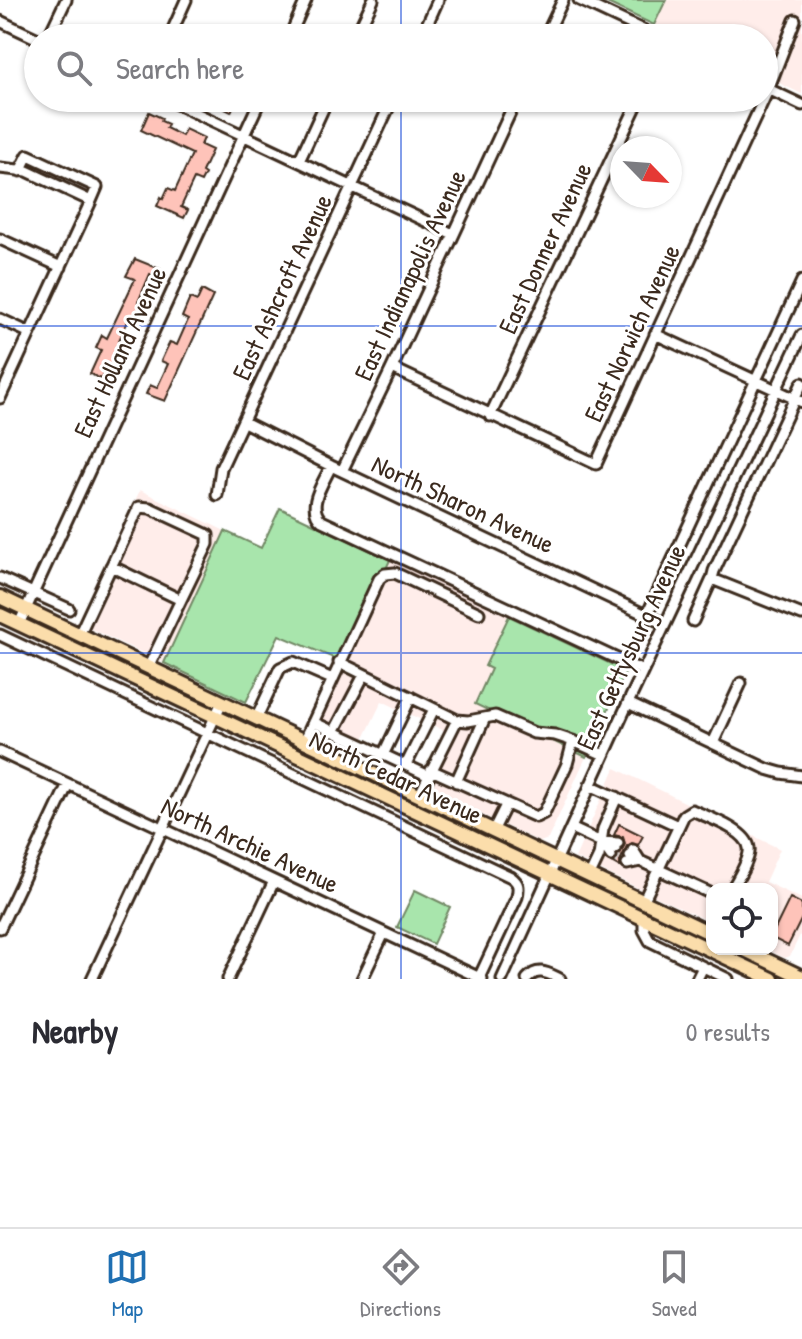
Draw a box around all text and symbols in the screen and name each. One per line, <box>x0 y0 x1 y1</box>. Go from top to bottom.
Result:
search box <box>24 24 778 112</box>
icon: search <box>52 46 96 90</box>
text: Search here <box>116 48 244 88</box>
north arrow <box>610 136 682 208</box>
street label: East Donner Avenue <box>490 156 600 339</box>
street label: East Indianapolis Avenue <box>345 164 474 386</box>
street label: East Ashcroft Avenue <box>223 188 340 385</box>
street label: East Norwich Avenue <box>575 239 688 427</box>
street label: East Holland Avenue <box>65 261 174 443</box>
street label: North Sharon Avenue <box>366 446 560 561</box>
street label: East Gettysburg Avenue <box>568 538 694 755</box>
street label: North Cedar Avenue <box>304 721 488 832</box>
street label: North Archie Avenue <box>156 788 345 901</box>
map controls <box>706 883 778 955</box>
button: locate <box>706 883 778 955</box>
text: Nearby <box>32 1008 118 1054</box>
text: 0 results <box>686 1014 770 1049</box>
tab: Map <box>105 1245 149 1323</box>
tab: Directions <box>360 1245 441 1323</box>
tab: Saved <box>652 1245 697 1323</box>

